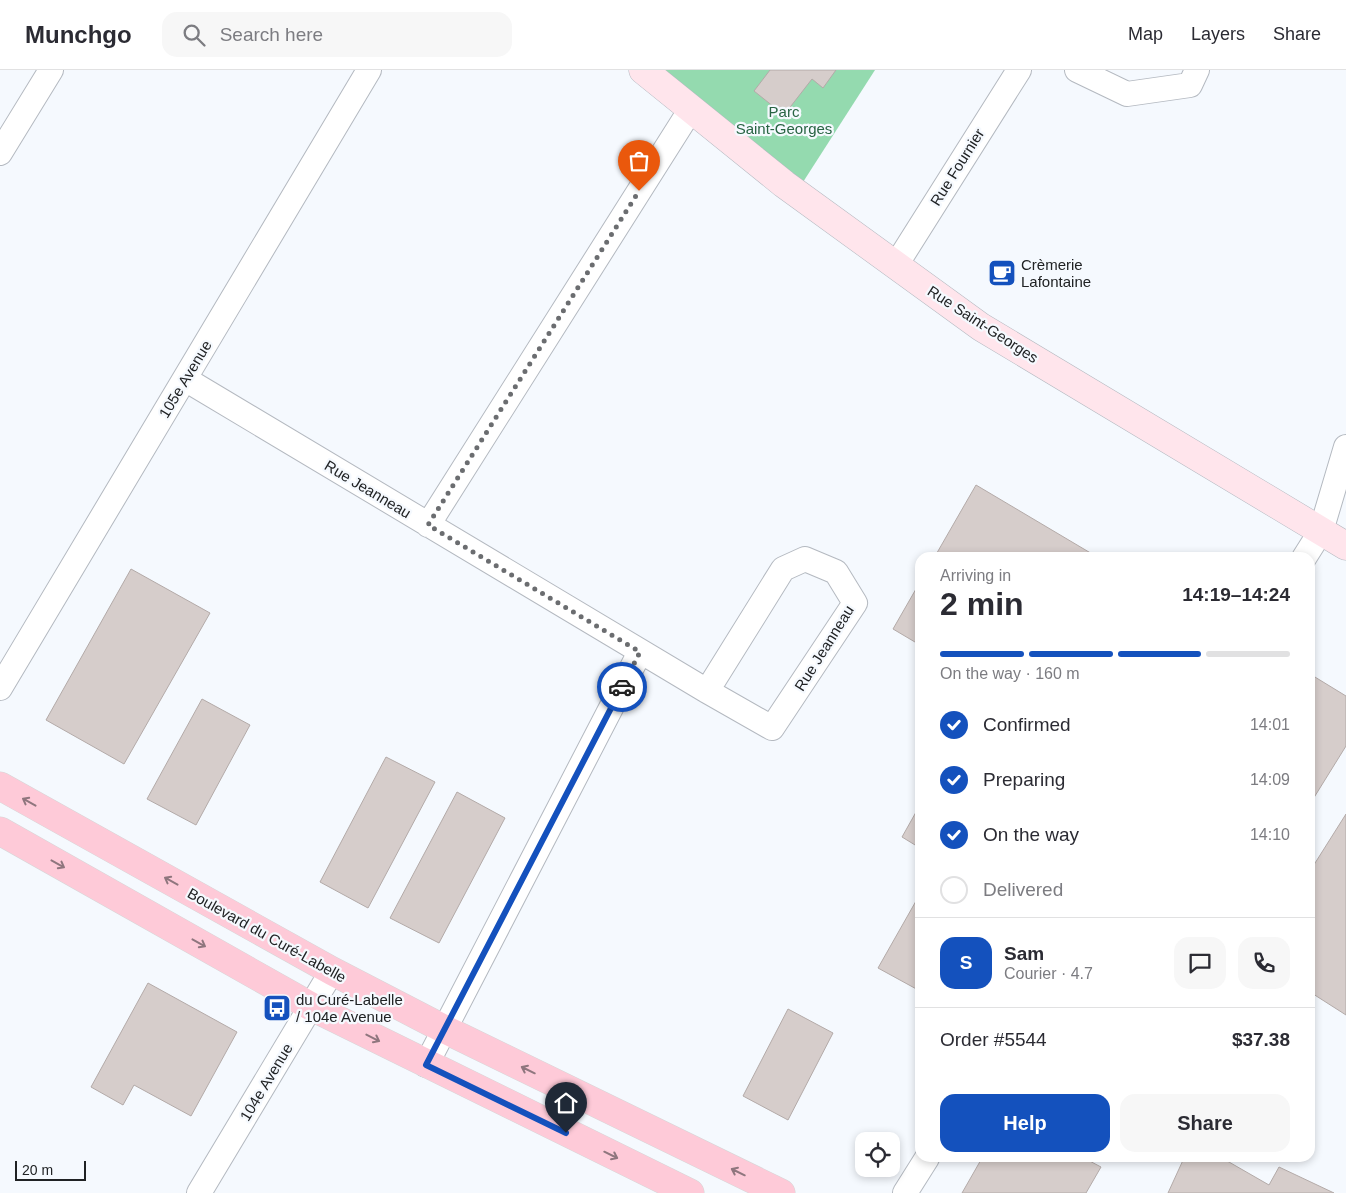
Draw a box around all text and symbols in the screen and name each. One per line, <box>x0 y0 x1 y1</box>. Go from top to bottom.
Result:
search box <box>162 12 512 57</box>
text: Munchgo <box>25 21 132 48</box>
icon: search <box>180 21 208 49</box>
text: Search here <box>220 24 323 45</box>
text: Map <box>1128 24 1163 44</box>
text: Layers <box>1191 24 1245 44</box>
text: Share <box>1273 24 1321 44</box>
park label: Parc Saint-Georges <box>736 103 832 137</box>
street label: Rue Fournier <box>927 125 987 209</box>
pin <box>618 140 660 191</box>
icon: bag <box>625 147 653 175</box>
place label: Crèmerie Lafontaine <box>1021 256 1091 290</box>
cafe icon: Crèmerie Lafontaine <box>987 258 1017 288</box>
street label: Rue Saint-Georges <box>925 282 1041 366</box>
street label: 105e Avenue <box>155 337 215 421</box>
street label: Rue Jeanneau <box>322 457 414 521</box>
text: Arriving in <box>940 567 1011 584</box>
text: 14:19–14:24 <box>1182 584 1290 605</box>
text: 2 min <box>940 586 1024 622</box>
street label: Rue Jeanneau <box>791 602 857 694</box>
courier <box>597 662 647 712</box>
text: On the way · 160 m <box>940 665 1080 682</box>
icon: car <box>608 673 636 701</box>
icon: check <box>940 711 968 739</box>
text: Confirmed <box>983 714 1071 735</box>
text: 14:01 <box>1250 716 1290 733</box>
icon: check <box>940 766 968 794</box>
text: Preparing <box>983 769 1065 790</box>
text: 14:09 <box>1250 771 1290 788</box>
one-way arrow <box>22 797 36 807</box>
icon: check <box>940 821 968 849</box>
text: On the way <box>983 824 1079 845</box>
text: 14:10 <box>1250 826 1290 843</box>
one-way arrow <box>50 859 64 869</box>
one-way arrow <box>164 876 178 886</box>
text: Delivered <box>983 879 1063 900</box>
street label: Boulevard du Curé-Labelle <box>185 884 349 986</box>
button: chat <box>1174 937 1226 989</box>
button: phone <box>1238 937 1290 989</box>
one-way arrow <box>192 939 206 949</box>
text: Sam <box>1004 943 1044 964</box>
text: S <box>960 952 972 973</box>
text: Courier · 4.7 <box>1004 965 1093 982</box>
place label: du Curé-Labelle / 104e Avenue <box>296 991 403 1025</box>
bus stop icon: du Curé-Labelle / 104e Avenue <box>262 993 292 1023</box>
text: Order #5544 <box>940 1029 1047 1050</box>
text: $37.38 <box>1232 1029 1290 1050</box>
one-way arrow <box>365 1034 380 1043</box>
street label: 104e Avenue <box>236 1040 296 1124</box>
one-way arrow <box>521 1065 536 1074</box>
pin <box>545 1082 587 1133</box>
icon: home <box>552 1089 580 1117</box>
button: Help <box>940 1094 1110 1152</box>
button: Share <box>1120 1094 1290 1152</box>
map controls <box>855 1132 900 1177</box>
button: locate <box>855 1132 900 1177</box>
one-way arrow <box>603 1151 618 1160</box>
scale bar <box>15 1158 86 1181</box>
text: 20 m <box>22 1162 53 1178</box>
one-way arrow <box>730 1167 745 1177</box>

